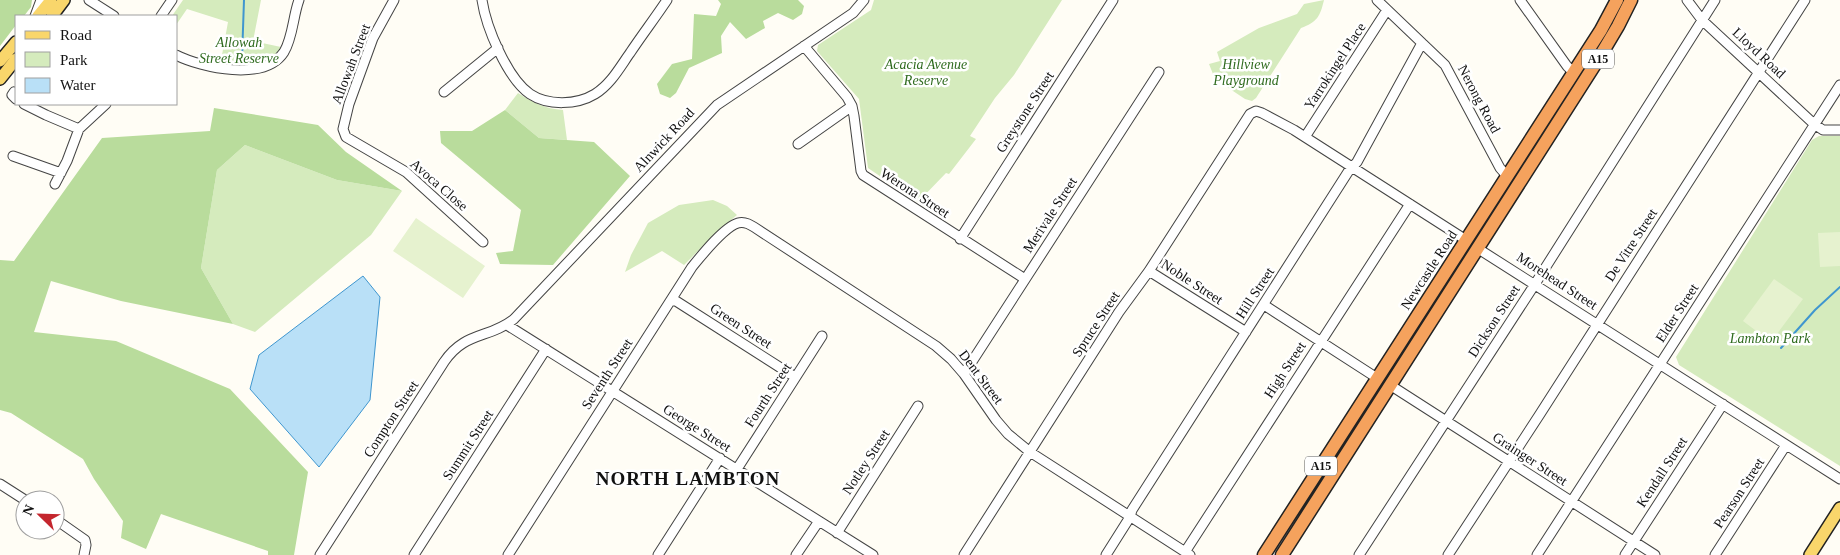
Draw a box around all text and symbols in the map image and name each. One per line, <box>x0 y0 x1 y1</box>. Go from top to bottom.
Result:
legend <box>15 15 178 105</box>
street label: Yarrokingel Place <box>1301 20 1369 112</box>
street label: Allowah Street <box>329 22 373 106</box>
street label: Lloyd Road <box>1730 25 1788 81</box>
text: Road <box>60 27 92 43</box>
park label: Allowah Street Reserve <box>199 35 279 66</box>
road number: A15 <box>1582 50 1614 68</box>
text: Park <box>60 52 88 68</box>
park label: Acacia Avenue Reserve <box>884 57 967 88</box>
park label: Hillview Playground <box>1212 57 1280 88</box>
street label: Nerong Road <box>1455 62 1503 136</box>
street label: Greystone Street <box>993 69 1057 155</box>
text: Water <box>60 77 95 93</box>
street label: Alnwick Road <box>631 105 697 175</box>
street label: Avoca Close <box>407 156 471 214</box>
street label: Werona Street <box>878 165 952 221</box>
street label: Merivale Street <box>1020 174 1080 255</box>
street label: De Vitre Street <box>1602 206 1660 284</box>
street label: Newcastle Road <box>1398 228 1460 312</box>
street label: Morehead Street <box>1514 249 1600 313</box>
street label: Noble Street <box>1158 257 1226 308</box>
street label: Hill Street <box>1233 265 1277 321</box>
street label: Elder Street <box>1653 281 1701 345</box>
street label: Dickson Street <box>1465 282 1523 360</box>
street label: Spruce Street <box>1069 288 1123 360</box>
street label: Green Street <box>707 301 775 352</box>
park label: Lambton Park <box>1729 331 1811 346</box>
street label: Seventh Street <box>579 336 635 412</box>
street label: High Street <box>1261 339 1309 401</box>
street label: Dent Street <box>956 347 1006 407</box>
street label: Fourth Street <box>742 360 794 430</box>
street label: Compton Street <box>361 378 421 460</box>
street label: George Street <box>660 401 734 455</box>
street label: Summit Street <box>440 407 496 483</box>
street label: Notley Street <box>839 427 893 497</box>
street label: Grainger Street <box>1490 429 1570 489</box>
street label: Kendall Street <box>1634 434 1690 510</box>
street label: Pearson Street <box>1711 455 1767 531</box>
road number: A15 <box>1305 456 1337 476</box>
district label: NORTH LAMBTON <box>596 468 780 489</box>
north arrow <box>15 490 65 540</box>
text: N <box>20 503 37 518</box>

